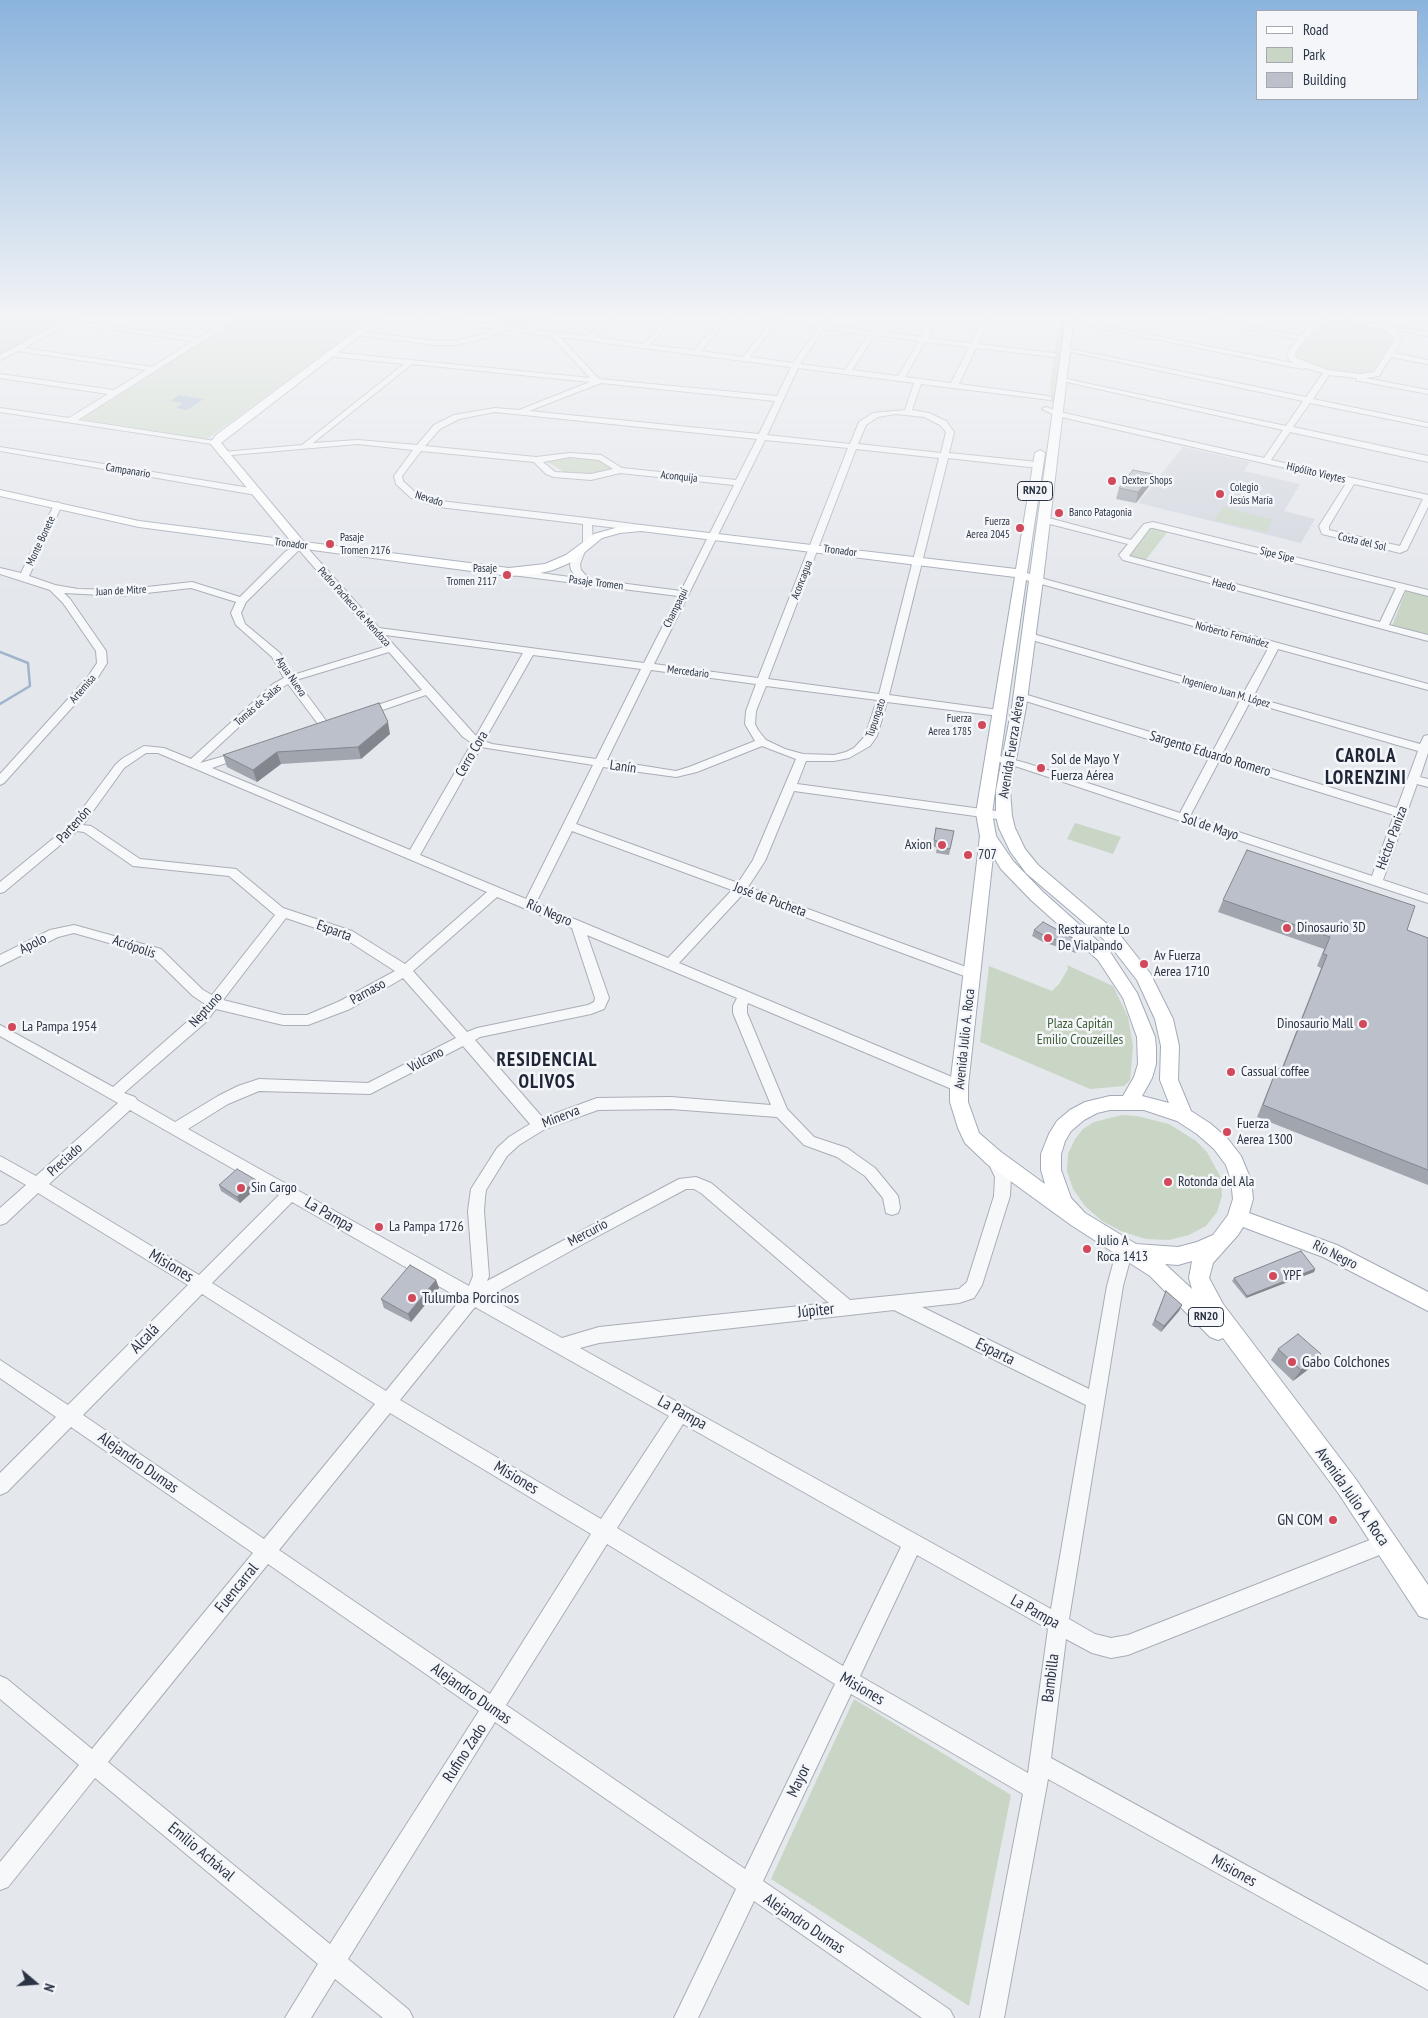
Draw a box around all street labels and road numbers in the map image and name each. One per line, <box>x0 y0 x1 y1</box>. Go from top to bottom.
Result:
street label: Hipólito Vieytes <box>1285 460 1347 486</box>
street label: Campanario <box>105 461 151 481</box>
street label: Aconquija <box>660 468 698 486</box>
road number: RN20 <box>1018 482 1052 501</box>
street label: Nevado <box>413 489 445 509</box>
street label: Monte Bonete <box>24 514 58 568</box>
street label: Costa del Sol <box>1337 530 1387 554</box>
street label: Tronador <box>274 535 308 553</box>
street label: Tronador <box>823 542 857 560</box>
street label: Sipe Sipe <box>1258 544 1296 566</box>
street label: Aconcagua <box>789 559 815 601</box>
street label: Pedro Pacheco de Mendoza <box>315 564 393 650</box>
street label: Pasaje Tromen <box>568 573 624 593</box>
street label: Haedo <box>1211 575 1237 595</box>
street label: Juan de Mitre <box>95 583 147 599</box>
street label: Champaquí <box>661 586 691 630</box>
street label: Norberto Fernández <box>1194 619 1270 651</box>
street label: Agua Nueva <box>273 655 309 699</box>
street label: Mercedario <box>666 663 710 681</box>
street label: Artemisa <box>67 672 99 706</box>
street label: Ingeniero Juan M. López <box>1181 673 1271 711</box>
street label: Tomás de Salas <box>232 681 284 729</box>
street label: Avenida Fuerza Aérea <box>996 694 1028 800</box>
street label: Tupungato <box>863 697 889 739</box>
street label: Cerro Cora <box>452 728 492 780</box>
street label: Sargento Eduardo Romero <box>1147 728 1273 780</box>
street label: Lanín <box>609 757 637 777</box>
street label: Partenón <box>53 803 95 847</box>
street label: Héctor Paniza <box>1373 804 1411 872</box>
street label: Sol de Mayo <box>1179 810 1241 844</box>
street label: José de Pucheta <box>731 879 809 921</box>
street label: Río Negro <box>524 896 574 930</box>
street label: Esparta <box>314 917 354 945</box>
street label: Apolo <box>17 930 49 958</box>
street label: Acrópolis <box>110 932 158 962</box>
street label: Parnaso <box>347 975 389 1009</box>
street label: Avenida Julio A. Roca <box>951 988 979 1090</box>
street label: Neptuno <box>186 989 226 1031</box>
street label: Vulcano <box>405 1044 447 1076</box>
street label: Minerva <box>540 1102 582 1132</box>
street label: Preciado <box>44 1140 86 1180</box>
street label: La Pampa <box>301 1193 357 1237</box>
street label: Mercurio <box>565 1216 611 1250</box>
street label: Río Negro <box>1310 1237 1360 1273</box>
street label: Misiones <box>145 1245 197 1287</box>
street label: Júpiter <box>797 1300 835 1322</box>
road number: RN20 <box>1188 1308 1224 1326</box>
street label: Alcalá <box>126 1320 164 1358</box>
street label: Esparta <box>972 1334 1018 1370</box>
street label: La Pampa <box>654 1392 710 1434</box>
street label: Alejandro Dumas <box>94 1428 182 1498</box>
street label: Avenida Julio A. Roca <box>1311 1444 1393 1550</box>
street label: Misiones <box>490 1457 542 1499</box>
street label: Fuencarral <box>211 1559 263 1617</box>
street label: La Pampa <box>1007 1591 1063 1633</box>
street label: Bambilla <box>1039 1653 1063 1703</box>
street label: Alejandro Dumas <box>427 1659 515 1729</box>
street label: Misiones <box>836 1669 888 1709</box>
street label: Rufino Zado <box>439 1720 491 1786</box>
street label: Mayor <box>783 1762 815 1800</box>
street label: Emilio Achával <box>164 1819 238 1885</box>
street label: Misiones <box>1208 1851 1260 1891</box>
street label: Alejandro Dumas <box>760 1890 848 1958</box>

